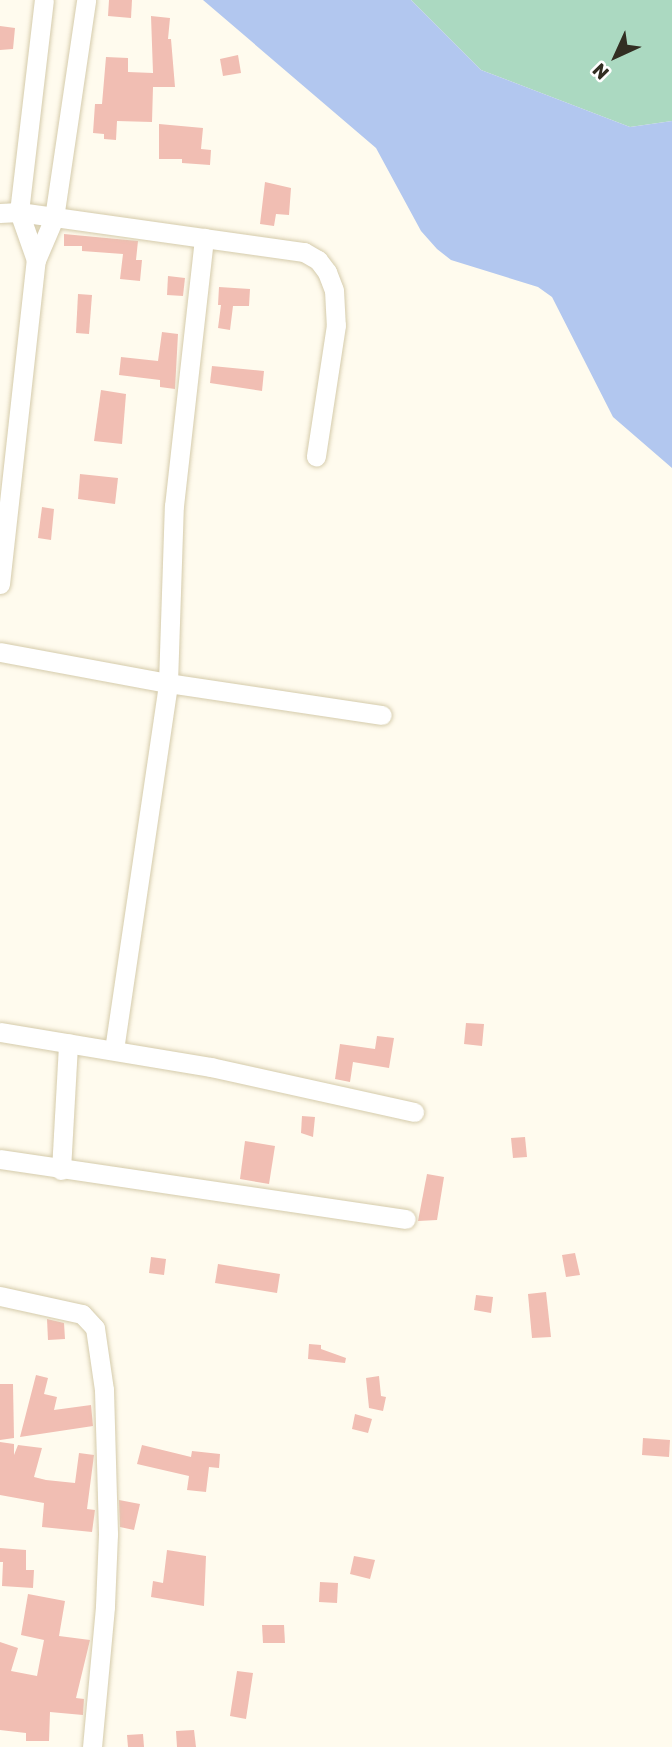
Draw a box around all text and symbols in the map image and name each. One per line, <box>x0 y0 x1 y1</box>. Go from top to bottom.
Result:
north arrow <box>581 21 651 91</box>
text: N <box>588 58 614 84</box>

